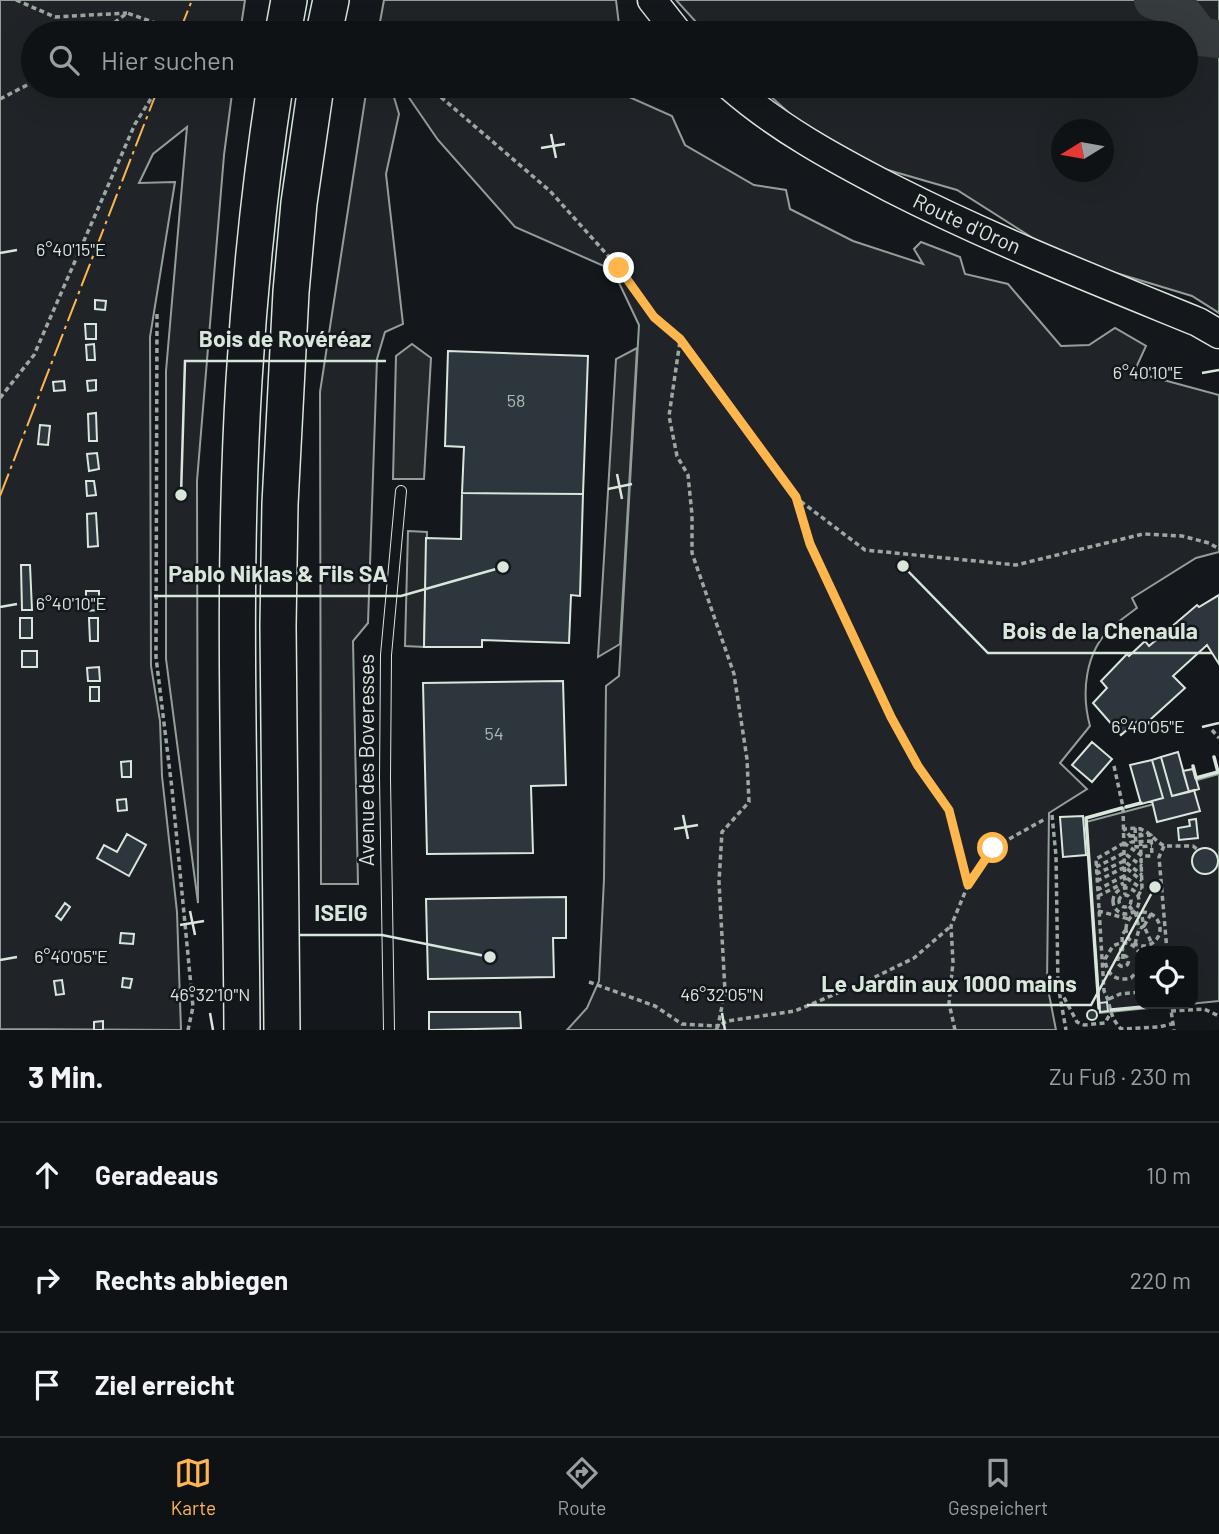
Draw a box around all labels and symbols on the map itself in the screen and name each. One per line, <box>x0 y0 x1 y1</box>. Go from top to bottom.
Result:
north arrow <box>1051 119 1114 182</box>
street label: Route d'Oron <box>909 187 1025 258</box>
text: 6°40'15"E <box>36 238 106 260</box>
route end <box>603 252 634 283</box>
callout: Bois de Rovéréaz <box>185 317 386 361</box>
text: Bois de Rovéréaz <box>199 324 371 352</box>
text: 6°40'10"E <box>1113 361 1183 383</box>
house number: 58 <box>507 389 525 411</box>
callout: Pablo Niklas & Fils SA <box>154 552 401 596</box>
text: Pablo Niklas & Fils SA <box>168 559 388 587</box>
text: 6°40'10"E <box>36 592 106 614</box>
callout: Bois de la Chenaula <box>988 609 1212 653</box>
text: Bois de la Chenaula <box>1002 616 1198 644</box>
street label: Avenue des Boveresses <box>353 654 378 866</box>
text: 6°40'05"E <box>1111 715 1185 737</box>
house number: 54 <box>484 722 504 744</box>
route start <box>977 832 1008 863</box>
callout: ISEIG <box>300 891 382 935</box>
text: ISEIG <box>314 898 368 926</box>
text: 6°40'05"E <box>34 945 108 967</box>
callout: Le Jardin aux 1000 mains <box>807 961 1091 1005</box>
text: Le Jardin aux 1000 mains <box>821 969 1077 997</box>
text: 46°32'10"N <box>170 983 250 1005</box>
text: 46°32'05"N <box>680 983 764 1005</box>

